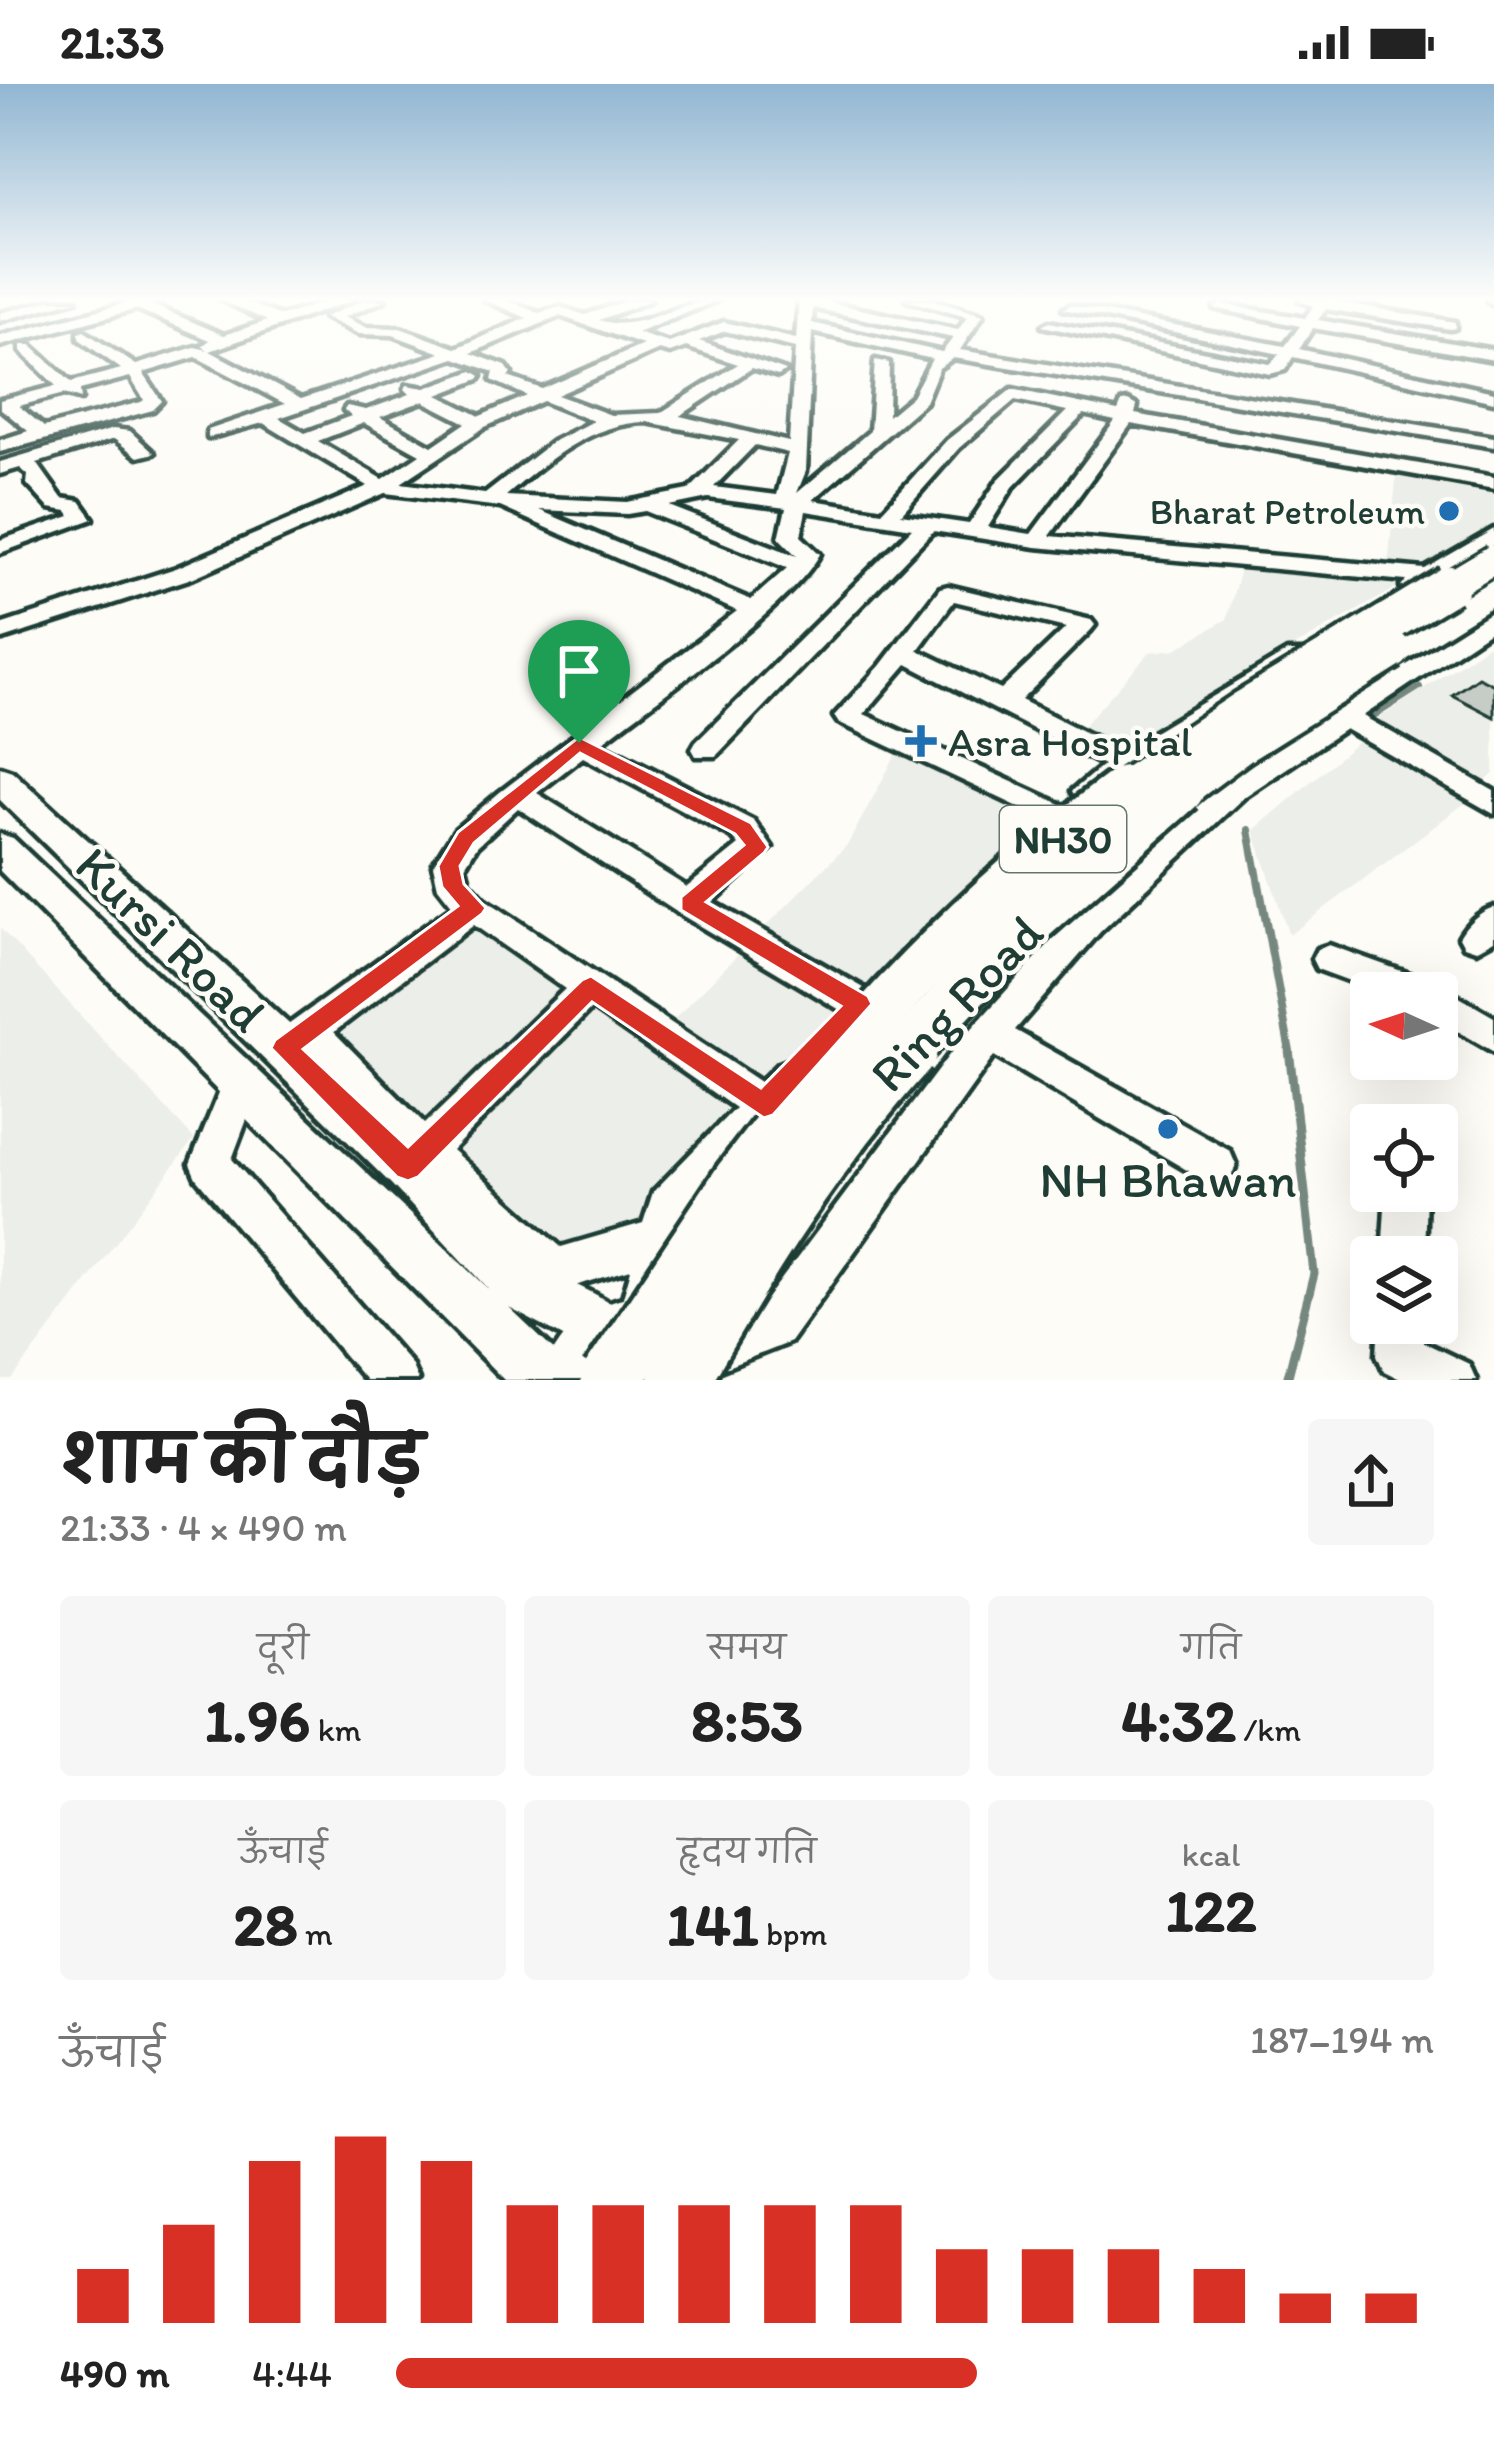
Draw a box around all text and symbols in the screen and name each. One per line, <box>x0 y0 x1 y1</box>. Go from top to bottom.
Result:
text: 21:33 <box>60 15 165 69</box>
place label: Bharat Petroleum <box>1150 490 1425 533</box>
marker: Bharat Petroleum <box>1436 498 1462 524</box>
pin <box>528 620 630 743</box>
icon: arrive <box>546 638 612 704</box>
place label: Asra Hospital <box>948 716 1193 767</box>
marker: Asra Hospital <box>905 725 937 757</box>
road number: NH30 <box>1000 806 1126 872</box>
street label: Kursi Road <box>63 834 278 1045</box>
street label: Ring Road <box>857 902 1056 1104</box>
north arrow <box>1350 972 1458 1080</box>
map controls <box>1350 972 1458 1344</box>
button: locate <box>1350 1104 1458 1212</box>
marker: NH Bhawan <box>1155 1116 1181 1142</box>
place label: NH Bhawan <box>1039 1149 1297 1210</box>
button: layers <box>1350 1236 1458 1344</box>
text: शाम की दौड़ <box>60 1419 424 1499</box>
button: share <box>1308 1419 1434 1545</box>
text: 21:33 · 4 × 490 m <box>60 1504 347 1551</box>
text: दूरी <box>257 1628 309 1667</box>
text: समय <box>708 1628 786 1667</box>
text: गति <box>1181 1628 1241 1667</box>
text: 1.96 <box>205 1684 310 1756</box>
text: 8:53 <box>691 1684 803 1756</box>
text: 4:32 <box>1121 1684 1236 1756</box>
text: km <box>310 1710 361 1749</box>
text: /km <box>1236 1710 1301 1749</box>
text: ऊँचाई <box>239 1832 327 1871</box>
text: हृदय गति <box>677 1832 817 1871</box>
text: kcal <box>1182 1835 1240 1874</box>
text: 122 <box>1166 1874 1256 1946</box>
text: 28 <box>233 1888 298 1960</box>
text: 141 <box>667 1888 759 1960</box>
text: m <box>298 1914 333 1953</box>
text: bpm <box>759 1914 827 1953</box>
text: 187–194 m <box>1250 2016 1434 2063</box>
text: ऊँचाई <box>60 2029 165 2076</box>
text: 490 m <box>60 2350 169 2397</box>
text: 4:44 <box>252 2350 332 2397</box>

